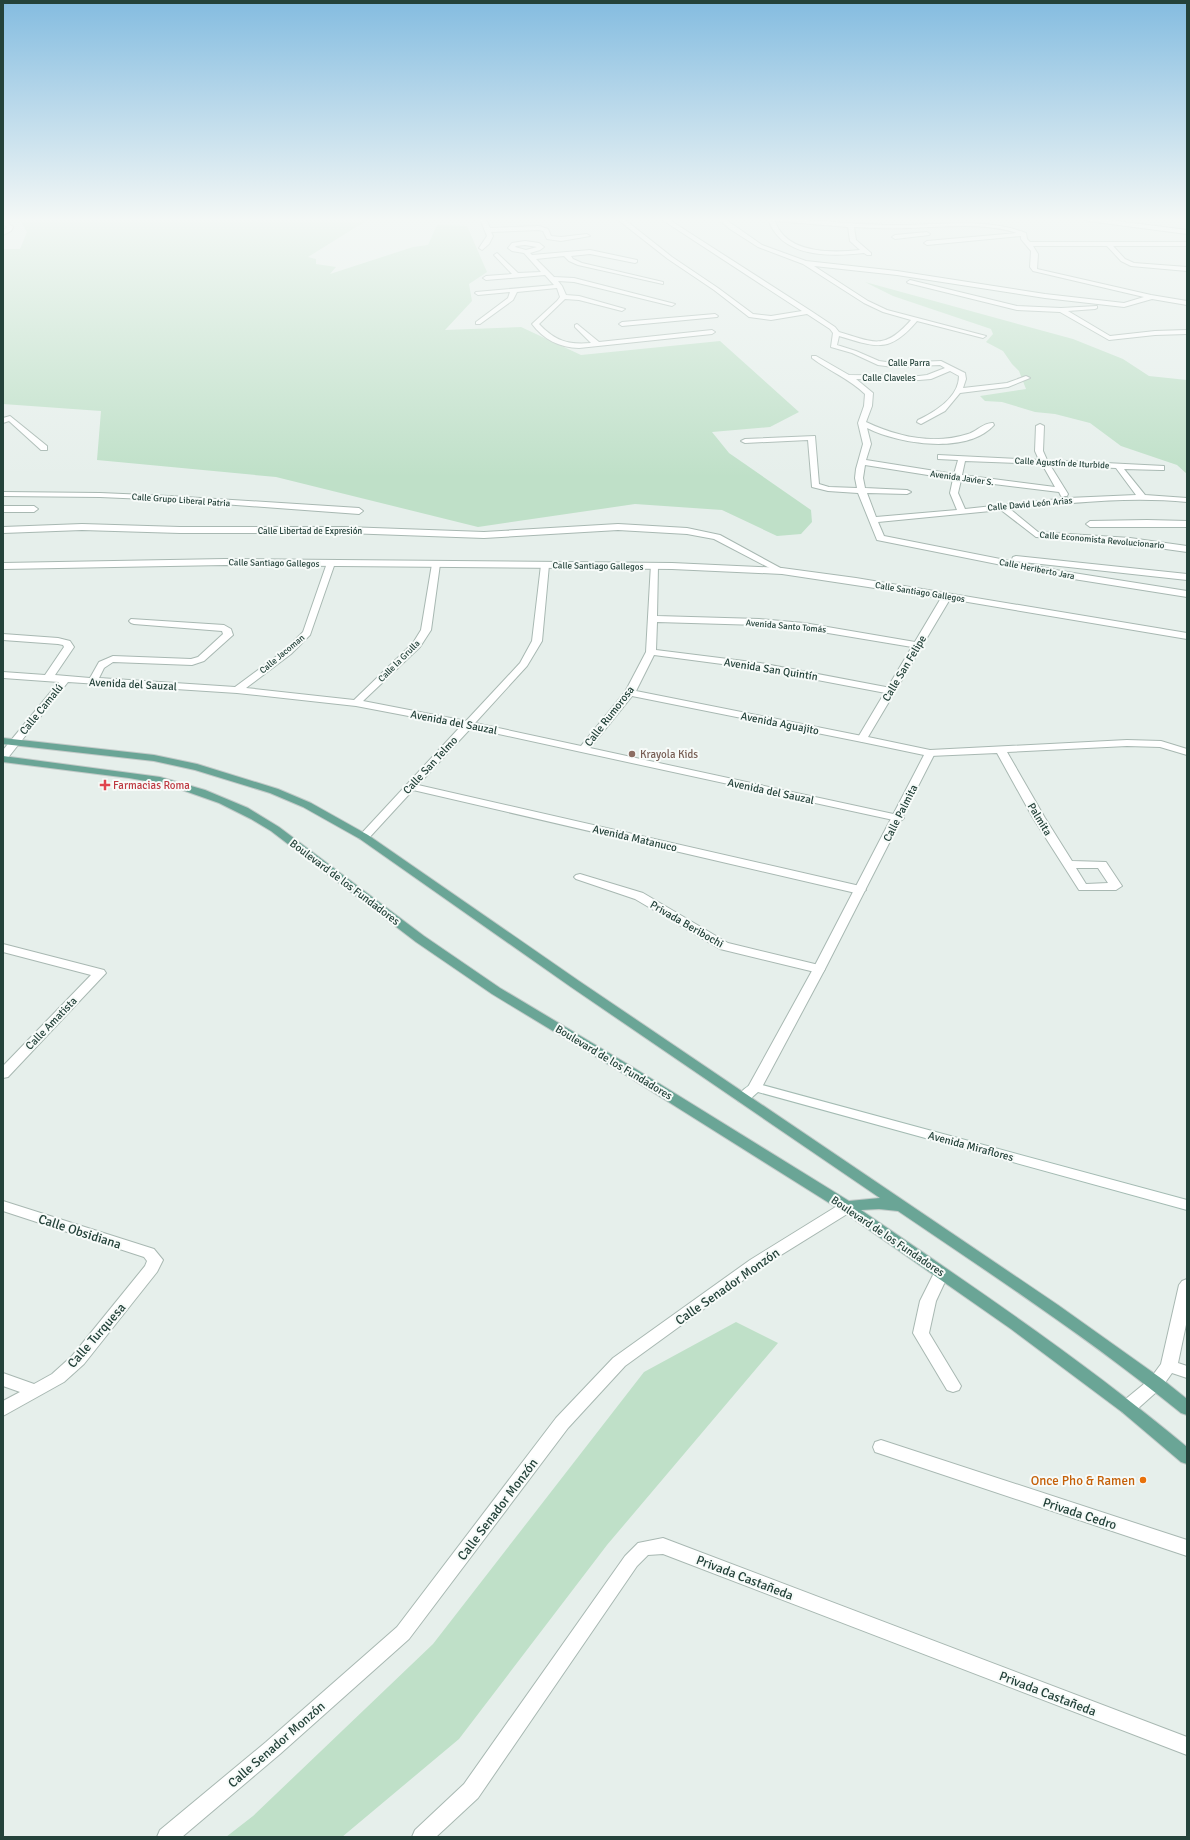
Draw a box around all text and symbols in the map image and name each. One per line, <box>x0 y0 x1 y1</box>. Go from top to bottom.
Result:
street label: Calle Parra <box>888 358 930 369</box>
street label: Calle Claveles <box>862 373 916 384</box>
street label: Calle Agustín de Iturbide <box>1014 456 1110 471</box>
street label: Avenida Javier S. <box>929 469 995 488</box>
street label: Calle Grupo Liberal Patria <box>131 492 231 509</box>
street label: Calle David León Arias <box>987 495 1073 514</box>
street label: Calle Libertad de Expresión <box>258 526 362 537</box>
street label: Calle Economista Revolucionario <box>1039 530 1165 551</box>
street label: Calle Santiago Gallegos <box>228 557 320 570</box>
street label: Calle Heriberto Jara <box>998 557 1076 582</box>
street label: Calle Santiago Gallegos <box>552 560 644 573</box>
street label: Calle Santiago Gallegos <box>874 580 966 605</box>
street label: Avenida Santo Tomás <box>745 618 827 636</box>
street label: Calle Jacoman <box>258 632 307 676</box>
street label: Calle San Felipe <box>880 633 929 704</box>
street label: Calle la Grulla <box>376 638 423 685</box>
street label: Avenida San Quintín <box>723 656 819 683</box>
street label: Avenida del Sauzal <box>89 676 177 693</box>
street label: Calle Camalú <box>17 681 66 737</box>
street label: Calle Rumorosa <box>582 683 637 749</box>
street label: Avenida del Sauzal <box>409 708 498 737</box>
street label: Avenida Aguajito <box>740 710 820 737</box>
street label: Calle San Telmo <box>400 734 461 797</box>
place label: Krayola Kids <box>640 748 698 761</box>
marker: Krayola Kids <box>627 749 637 759</box>
street label: Avenida del Sauzal <box>726 776 815 807</box>
place label: Farmacias Roma <box>113 779 190 792</box>
marker: Farmacias Roma <box>100 780 110 790</box>
street label: Calle Palmita <box>881 782 921 844</box>
street label: Palmita <box>1025 801 1055 838</box>
street label: Avenida Matanuco <box>591 822 679 855</box>
street label: Boulevard de los Fundadores <box>287 837 402 928</box>
street label: Privada Beribochi <box>648 898 726 951</box>
street label: Calle Amatista <box>23 994 80 1052</box>
street label: Boulevard de los Fundadores <box>553 1022 675 1103</box>
street label: Avenida Miraflores <box>927 1129 1015 1164</box>
street label: Boulevard de los Fundadores <box>829 1194 947 1279</box>
street label: Calle Obsidiana <box>36 1211 123 1253</box>
street label: Calle Senador Monzón <box>672 1245 783 1329</box>
street label: Calle Turquesa <box>64 1300 129 1371</box>
street label: Calle Senador Monzón <box>454 1455 541 1564</box>
place label: Once Pho & Ramen <box>1031 1473 1135 1489</box>
marker: Once Pho & Ramen <box>1138 1475 1148 1485</box>
street label: Privada Cedro <box>1041 1494 1119 1533</box>
street label: Privada Castañeda <box>694 1552 795 1604</box>
street label: Privada Castañeda <box>997 1668 1098 1720</box>
street label: Calle Senador Monzón <box>225 1698 329 1791</box>

